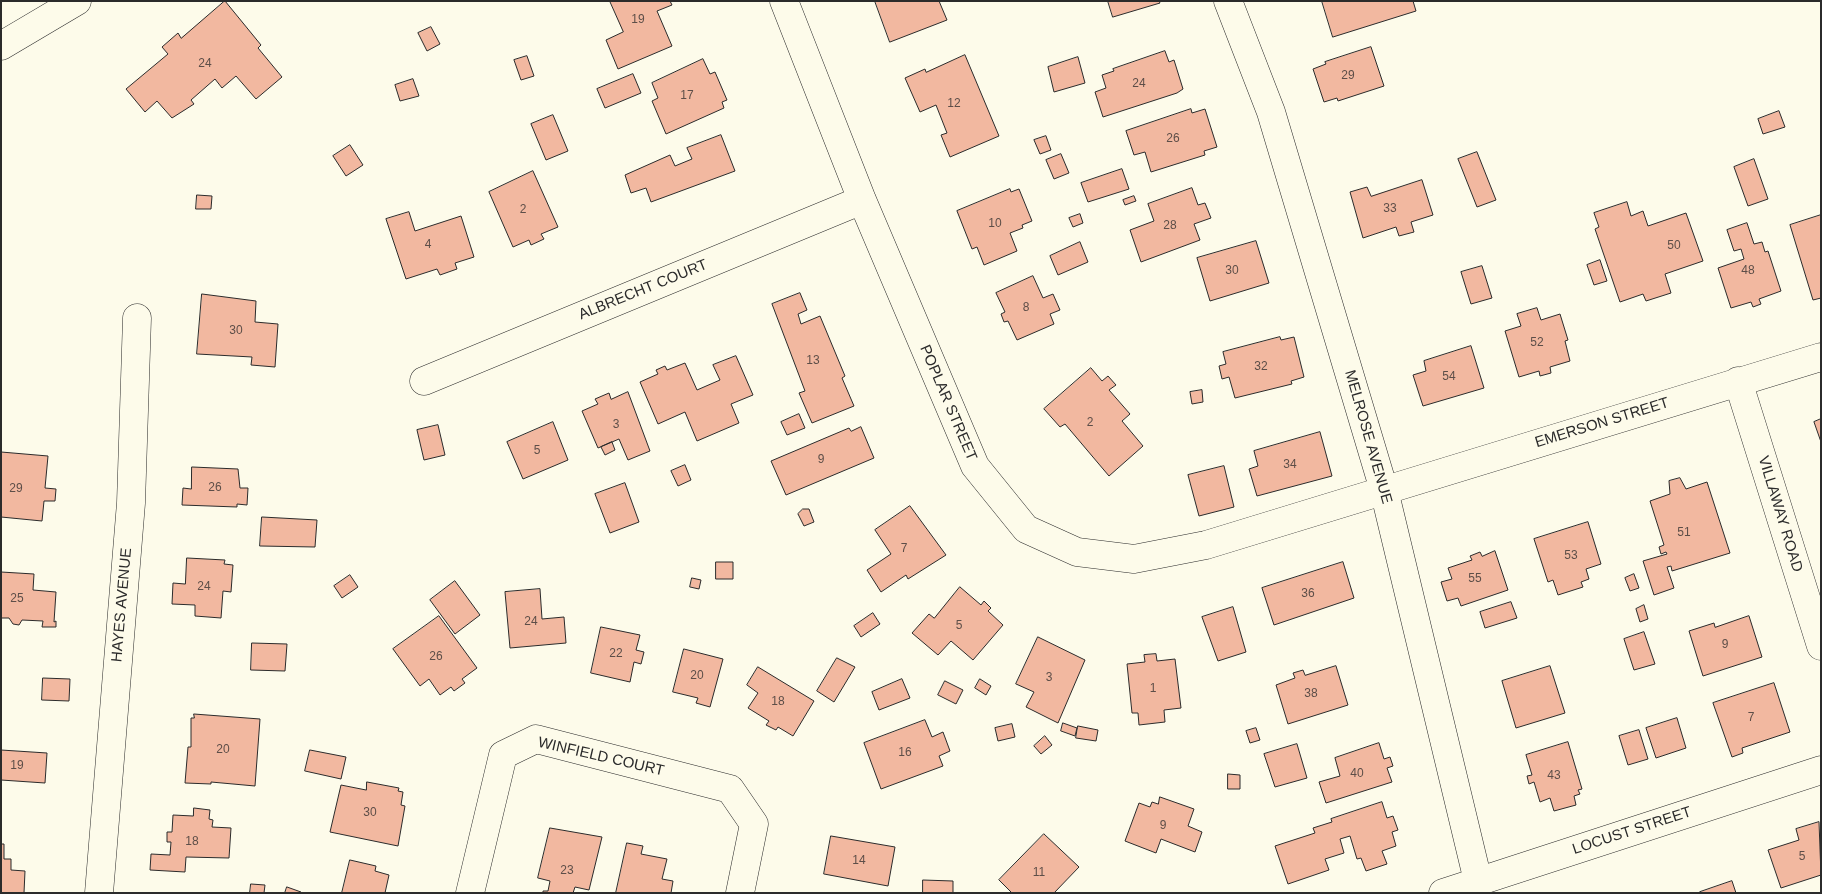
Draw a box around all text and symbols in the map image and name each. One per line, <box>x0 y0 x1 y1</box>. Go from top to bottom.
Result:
house number: 19 <box>631 13 645 27</box>
house number: 24 <box>198 57 212 71</box>
house number: 29 <box>1341 69 1355 83</box>
house number: 24 <box>1132 77 1146 91</box>
house number: 17 <box>680 89 694 103</box>
house number: 12 <box>947 97 961 111</box>
house number: 26 <box>1166 132 1180 146</box>
house number: 33 <box>1383 202 1397 216</box>
house number: 2 <box>520 203 526 217</box>
house number: 10 <box>988 217 1002 231</box>
house number: 28 <box>1163 219 1177 233</box>
house number: 4 <box>425 238 431 252</box>
house number: 50 <box>1667 239 1681 253</box>
street label: ALBRECHT COURT <box>576 256 710 324</box>
house number: 30 <box>1225 264 1239 278</box>
house number: 48 <box>1741 264 1755 278</box>
house number: 8 <box>1023 301 1029 315</box>
house number: 30 <box>229 324 243 338</box>
house number: 52 <box>1530 336 1544 350</box>
street label: POPLAR STREET <box>915 342 981 464</box>
house number: 13 <box>806 354 820 368</box>
house number: 32 <box>1254 360 1268 374</box>
street label: MELROSE AVENUE <box>1340 368 1396 506</box>
house number: 54 <box>1442 370 1456 384</box>
street label: EMERSON STREET <box>1533 394 1671 452</box>
house number: 2 <box>1087 416 1093 430</box>
house number: 3 <box>613 418 619 432</box>
house number: 5 <box>534 444 540 458</box>
house number: 9 <box>818 453 824 467</box>
street label: VILLAWAY ROAD <box>1754 454 1806 574</box>
house number: 34 <box>1283 458 1297 472</box>
house number: 26 <box>208 481 222 495</box>
house number: 29 <box>9 482 23 496</box>
house number: 51 <box>1677 526 1691 540</box>
house number: 7 <box>901 542 907 556</box>
street label: HAYES AVENUE <box>108 547 136 663</box>
house number: 53 <box>1564 549 1578 563</box>
house number: 55 <box>1468 572 1482 586</box>
house number: 24 <box>197 580 211 594</box>
house number: 36 <box>1301 587 1315 601</box>
house number: 25 <box>10 592 24 606</box>
house number: 24 <box>524 615 538 629</box>
house number: 5 <box>956 619 962 633</box>
house number: 9 <box>1722 638 1728 652</box>
house number: 22 <box>609 647 623 661</box>
house number: 26 <box>429 650 443 664</box>
house number: 20 <box>690 669 704 683</box>
house number: 3 <box>1046 671 1052 685</box>
house number: 1 <box>1150 682 1156 696</box>
house number: 38 <box>1304 687 1318 701</box>
house number: 18 <box>771 695 785 709</box>
house number: 7 <box>1748 711 1754 725</box>
street label: WINFIELD COURT <box>536 734 666 780</box>
house number: 20 <box>216 743 230 757</box>
house number: 16 <box>898 746 912 760</box>
house number: 19 <box>10 759 24 773</box>
house number: 40 <box>1350 767 1364 781</box>
house number: 43 <box>1547 769 1561 783</box>
street label: LOCUST STREET <box>1570 803 1694 859</box>
house number: 30 <box>363 806 377 820</box>
house number: 9 <box>1160 819 1166 833</box>
house number: 18 <box>185 835 199 849</box>
house number: 5 <box>1799 850 1805 864</box>
house number: 14 <box>852 854 866 868</box>
house number: 23 <box>560 864 574 878</box>
house number: 11 <box>1033 866 1045 880</box>

